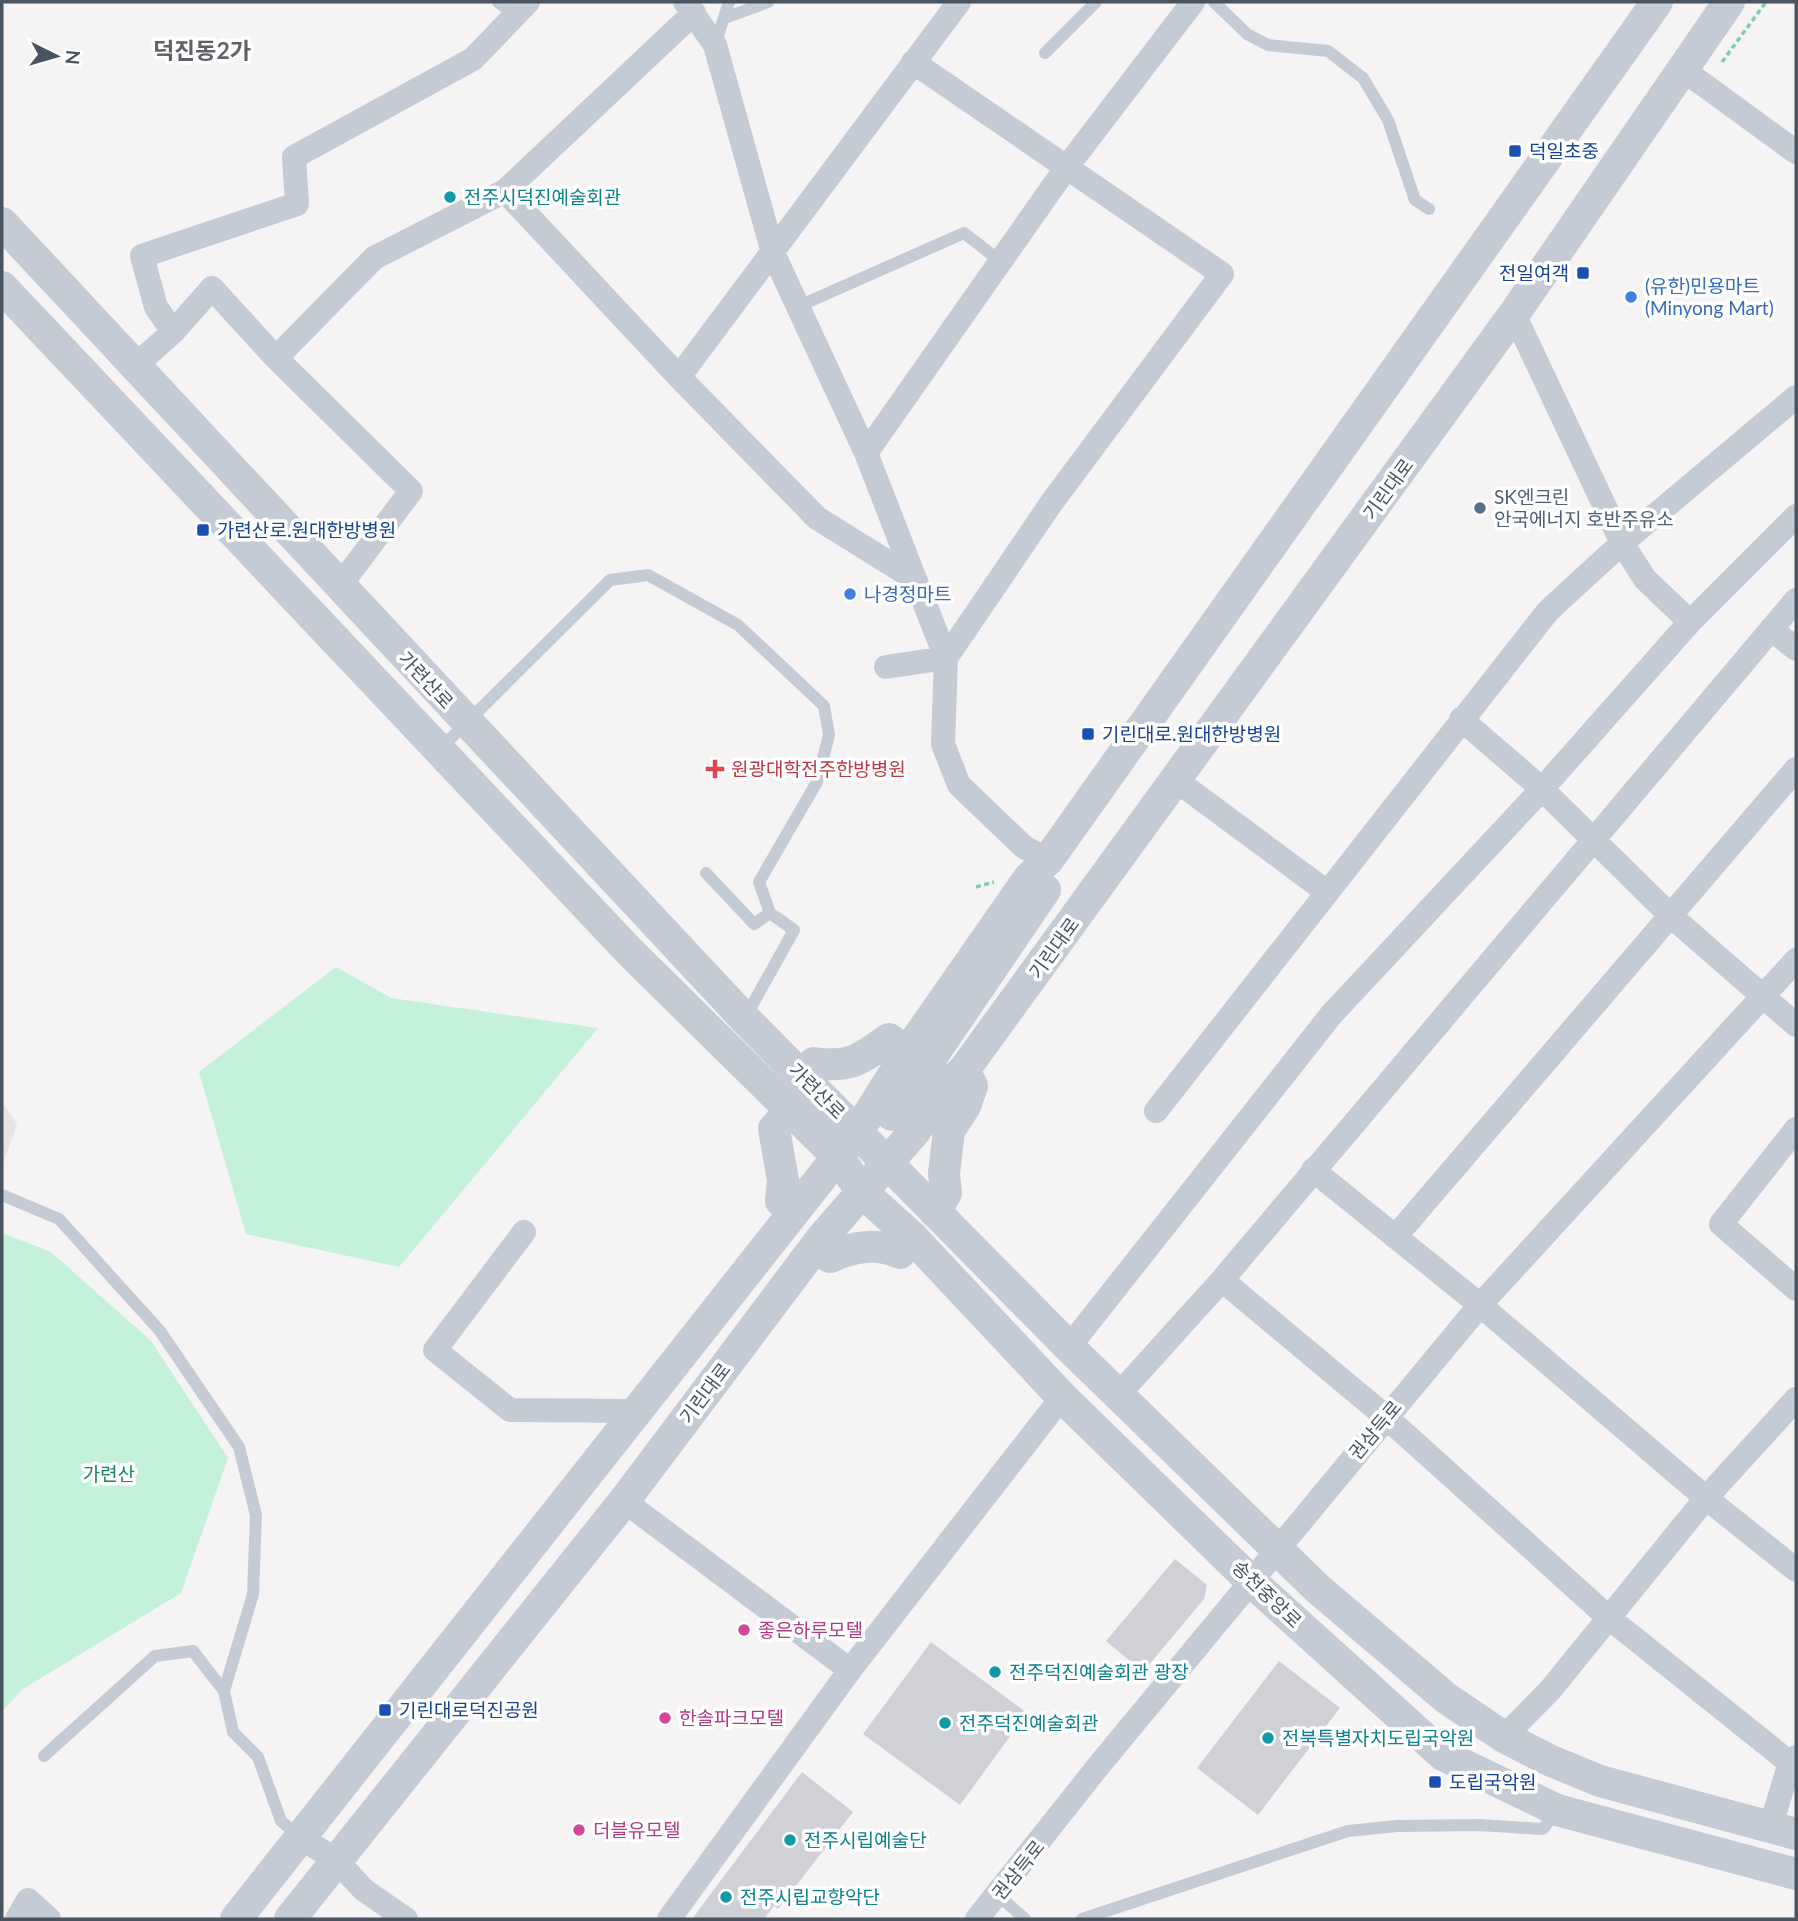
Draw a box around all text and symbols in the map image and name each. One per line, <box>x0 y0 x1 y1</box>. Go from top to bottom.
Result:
north arrow <box>21 21 91 91</box>
district label: 덕진동2가 <box>153 36 251 64</box>
text: N <box>61 49 86 66</box>
place label: 덕일초중 <box>1529 139 1599 162</box>
marker: 덕일초중 <box>1507 143 1523 159</box>
place label: 전주시덕진예술회관 <box>464 185 621 208</box>
marker: 전주시덕진예술회관 <box>442 189 458 205</box>
place label: 전일여객 <box>1499 261 1569 284</box>
marker: 전일여객 <box>1575 265 1591 281</box>
place label: (유한)민용마트 (Minyong Mart) <box>1645 274 1774 319</box>
marker: (유한)민용마트 (Minyong Mart) <box>1623 289 1639 305</box>
street label: 기린대로 <box>1358 454 1417 524</box>
place label: SK엔크린 안국에너지 호반주유소 <box>1494 485 1674 530</box>
marker: SK엔크린 안국에너지 호반주유소 <box>1472 500 1488 516</box>
place label: 가련산로.원대한방병원 <box>217 518 396 541</box>
marker: 가련산로.원대한방병원 <box>195 522 211 538</box>
place label: 나경정마트 <box>864 582 951 605</box>
marker: 나경정마트 <box>842 586 858 602</box>
street label: 가련산로 <box>394 646 459 713</box>
place label: 기린대로.원대한방병원 <box>1102 722 1281 745</box>
marker: 기린대로.원대한방병원 <box>1080 726 1096 742</box>
place label: 원광대학전주한방병원 <box>731 757 906 780</box>
marker: 원광대학전주한방병원 <box>705 759 725 779</box>
street label: 기린대로 <box>1024 913 1083 983</box>
street label: 가련산로 <box>785 1058 850 1123</box>
street label: 기린대로 <box>674 1358 735 1428</box>
street label: 권삼득로 <box>1343 1396 1406 1464</box>
park label: 가련산 <box>83 1462 135 1485</box>
street label: 송천중앙로 <box>1228 1555 1307 1632</box>
place label: 좋은하루모텔 <box>758 1618 863 1641</box>
marker: 좋은하루모텔 <box>736 1622 752 1638</box>
place label: 전주덕진예술회관 광장 <box>1009 1660 1189 1683</box>
marker: 전주덕진예술회관 광장 <box>987 1664 1003 1680</box>
place label: 기린대로덕진공원 <box>399 1698 539 1721</box>
marker: 기린대로덕진공원 <box>377 1702 393 1718</box>
place label: 한솔파크모텔 <box>679 1706 784 1729</box>
marker: 한솔파크모텔 <box>657 1710 673 1726</box>
place label: 전주덕진예술회관 <box>959 1711 1099 1734</box>
marker: 전주덕진예술회관 <box>937 1715 953 1731</box>
place label: 전북특별자치도립국악원 <box>1282 1726 1474 1749</box>
marker: 전북특별자치도립국악원 <box>1260 1730 1276 1746</box>
place label: 도립국악원 <box>1449 1770 1536 1793</box>
marker: 도립국악원 <box>1427 1774 1443 1790</box>
place label: 더블유모텔 <box>593 1818 680 1841</box>
marker: 더블유모텔 <box>571 1822 587 1838</box>
place label: 전주시립예술단 <box>804 1828 927 1851</box>
marker: 전주시립예술단 <box>782 1832 798 1848</box>
street label: 권삼득로 <box>987 1835 1049 1904</box>
place label: 전주시립교향악단 <box>740 1885 880 1908</box>
marker: 전주시립교향악단 <box>718 1889 734 1905</box>

